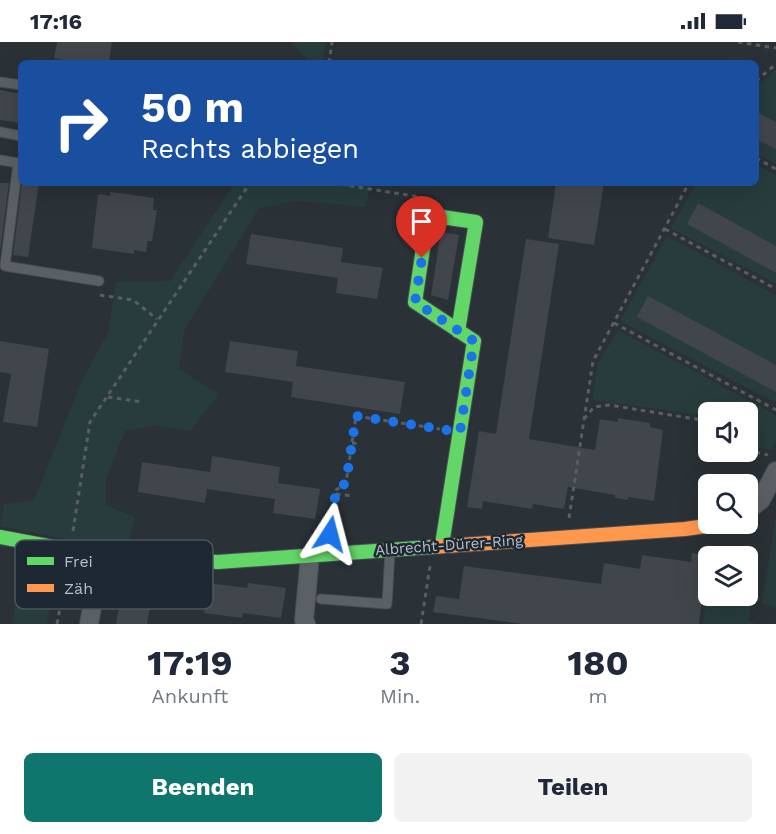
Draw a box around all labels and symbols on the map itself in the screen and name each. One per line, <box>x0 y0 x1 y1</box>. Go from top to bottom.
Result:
pin <box>396 196 447 258</box>
position arrow <box>298 502 362 566</box>
street label: Albrecht-Dürer-Ring <box>374 531 524 559</box>
legend <box>15 540 213 609</box>
text: Frei <box>64 552 93 571</box>
text: Zäh <box>64 579 93 598</box>

